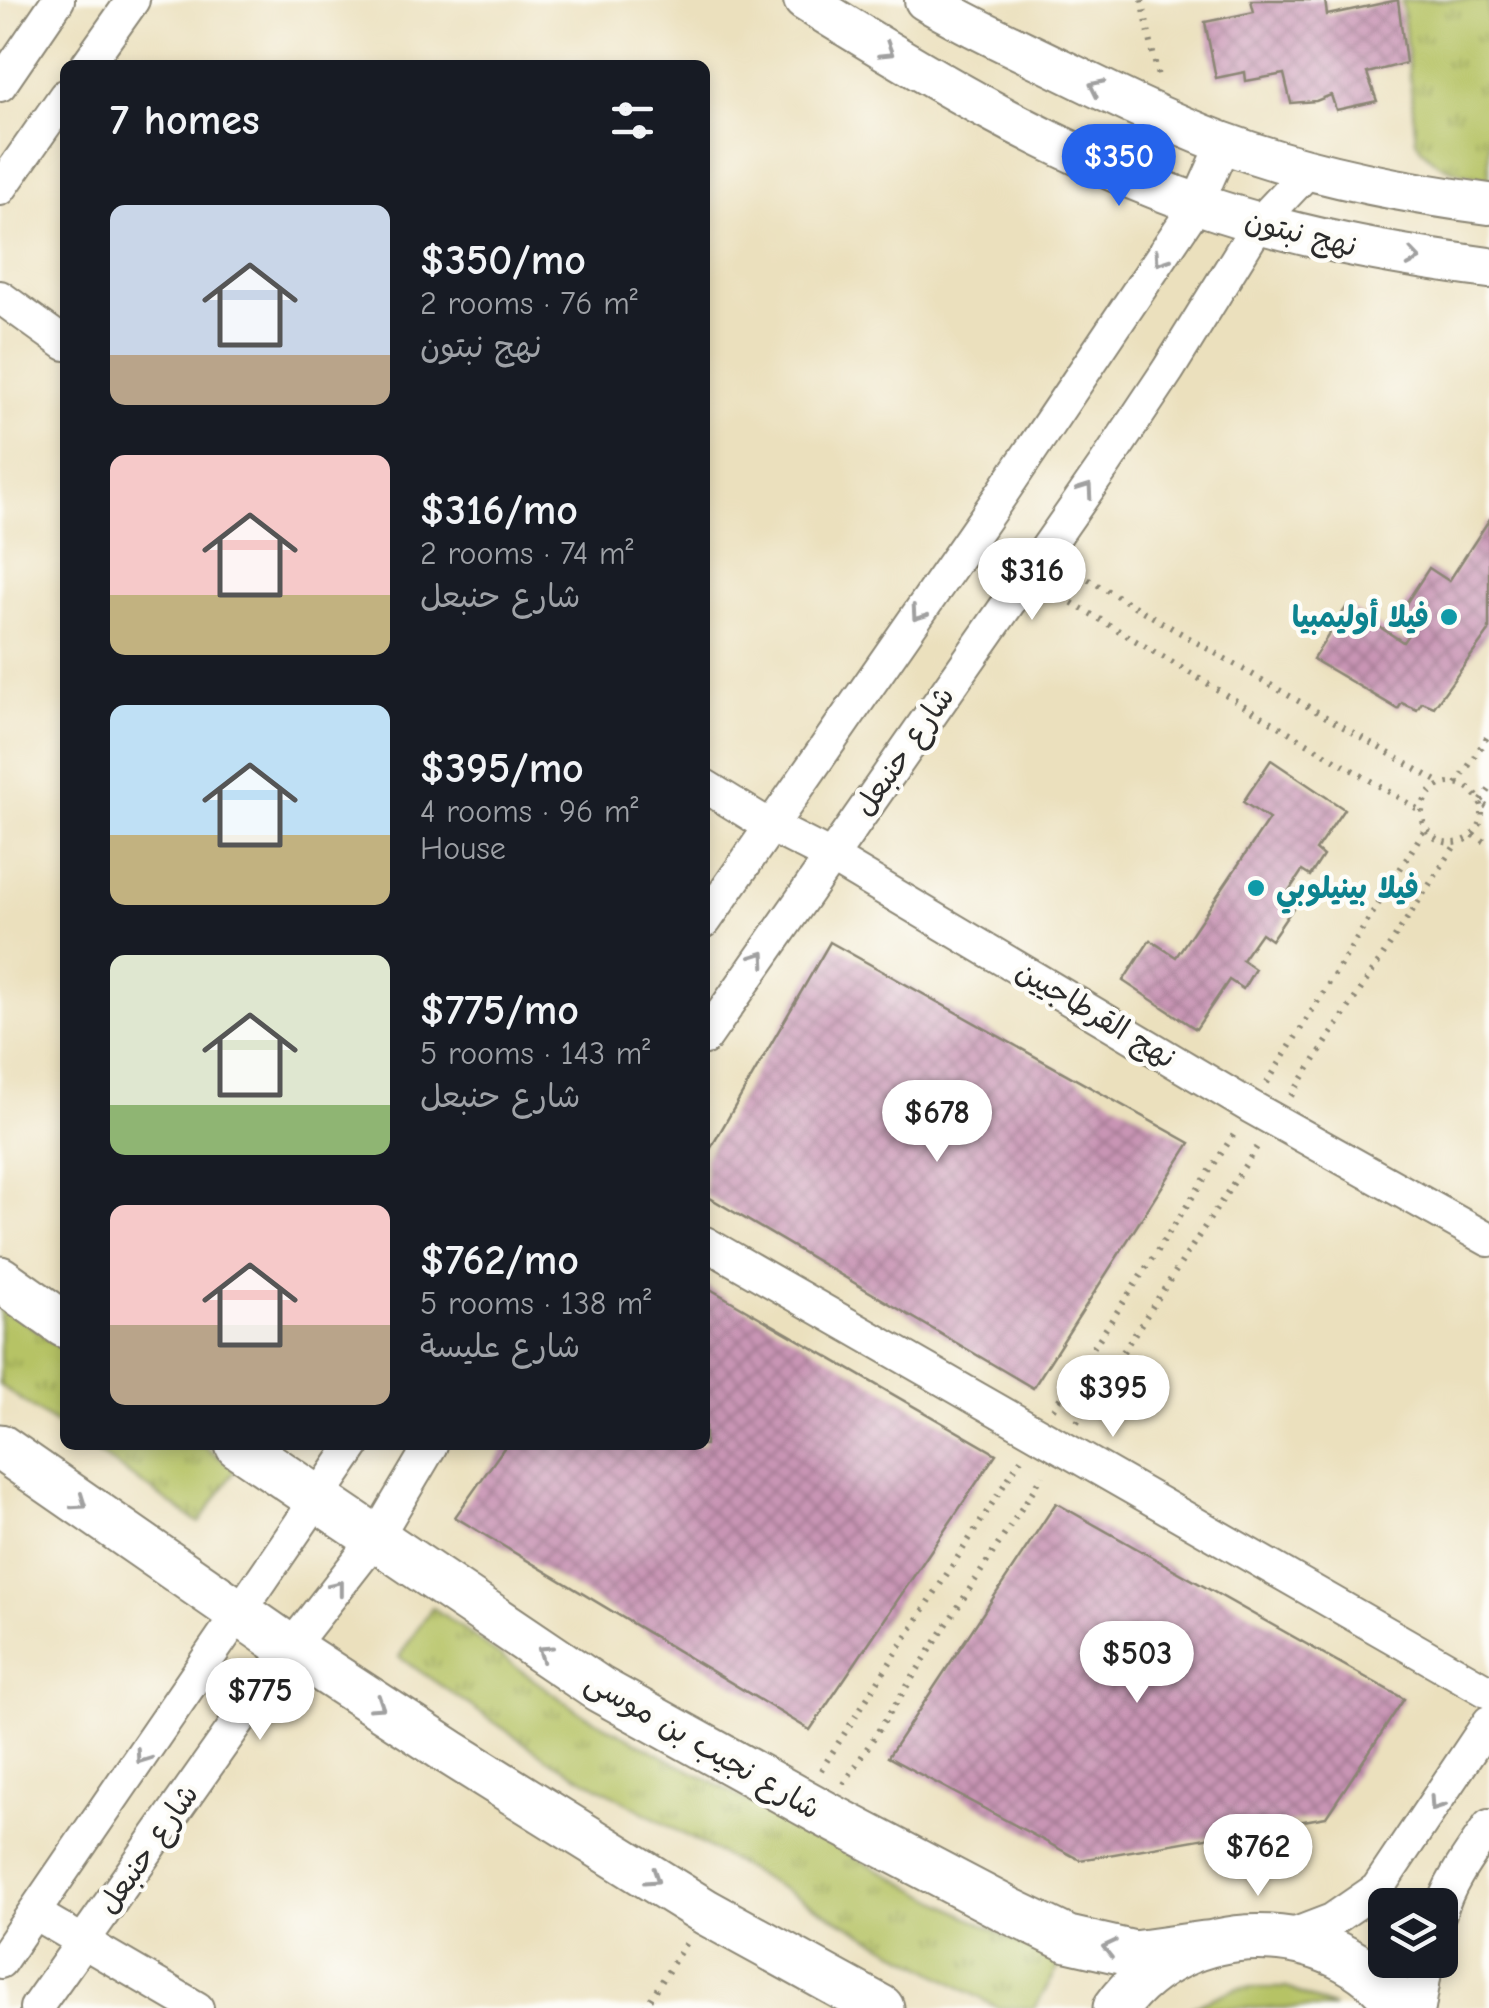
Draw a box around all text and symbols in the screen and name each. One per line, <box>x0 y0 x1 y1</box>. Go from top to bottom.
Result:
one-way arrow <box>876 39 894 58</box>
one-way arrow <box>1088 79 1106 99</box>
icon: filters <box>605 93 660 148</box>
text: 7 homes <box>110 96 260 145</box>
pin: $350 <box>1060 124 1178 209</box>
text: $350 <box>1084 138 1154 175</box>
street label: نهج نبتون <box>1241 203 1360 266</box>
text: $350/mo <box>420 236 586 285</box>
icon: home <box>190 245 310 365</box>
one-way arrow <box>1406 246 1423 267</box>
one-way arrow <box>1154 248 1173 266</box>
text: 2 rooms · 76 m² <box>420 285 638 322</box>
text: نهج نبتون <box>420 328 542 365</box>
one-way arrow <box>1074 483 1092 502</box>
text: $316/mo <box>420 486 578 535</box>
icon: home <box>190 495 310 615</box>
text: 2 rooms · 74 m² <box>420 535 633 572</box>
pin: $316 <box>973 538 1091 623</box>
text: $316 <box>1000 552 1064 589</box>
text: شارع حنبعل <box>420 578 580 615</box>
place label: فيلا أوليمبيا <box>1292 598 1429 635</box>
one-way arrow <box>912 603 930 621</box>
marker: فيلا أوليمبيا <box>1438 606 1460 628</box>
street label: شارع حنبعل <box>847 680 964 825</box>
text: $395/mo <box>420 744 584 793</box>
icon: home <box>190 745 310 865</box>
text: 4 rooms · 96 m² <box>420 793 638 830</box>
text: House <box>420 830 506 867</box>
place label: فيلا بينيلوبي <box>1276 871 1419 914</box>
marker: فيلا بينيلوبي <box>1245 877 1267 899</box>
one-way arrow <box>748 951 766 969</box>
street label: نهج القرطاجيين <box>1008 953 1182 1078</box>
text: $775/mo <box>420 986 579 1035</box>
icon: home <box>190 995 310 1115</box>
text: 5 rooms · 143 m² <box>420 1035 650 1072</box>
text: شارع حنبعل <box>420 1078 580 1115</box>
pin: $678 <box>878 1080 996 1165</box>
text: $678 <box>904 1094 970 1131</box>
text: $762/mo <box>420 1236 579 1285</box>
icon: home <box>190 1245 310 1365</box>
text: 5 rooms · 138 m² <box>420 1285 651 1322</box>
text: شارع عليسة <box>420 1328 580 1365</box>
pin: $395 <box>1054 1355 1172 1440</box>
text: $395 <box>1079 1369 1147 1406</box>
one-way arrow <box>69 1491 88 1509</box>
one-way arrow <box>326 1580 343 1598</box>
pin: $503 <box>1078 1621 1196 1706</box>
text: $503 <box>1102 1635 1172 1672</box>
one-way arrow <box>536 1645 554 1664</box>
pin: $775 <box>201 1658 319 1743</box>
street label: شارع نجيب بن موسى <box>578 1664 826 1829</box>
text: $775 <box>227 1672 293 1709</box>
one-way arrow <box>367 1693 385 1712</box>
one-way arrow <box>136 1746 154 1765</box>
street label: شارع حنبعل <box>91 1778 208 1923</box>
one-way arrow <box>1430 1794 1449 1812</box>
pin: $762 <box>1199 1814 1317 1899</box>
text: $762 <box>1226 1828 1291 1865</box>
one-way arrow <box>642 1866 660 1885</box>
map controls <box>1368 1888 1458 1978</box>
button: layers <box>1368 1888 1458 1978</box>
one-way arrow <box>1101 1939 1118 1960</box>

